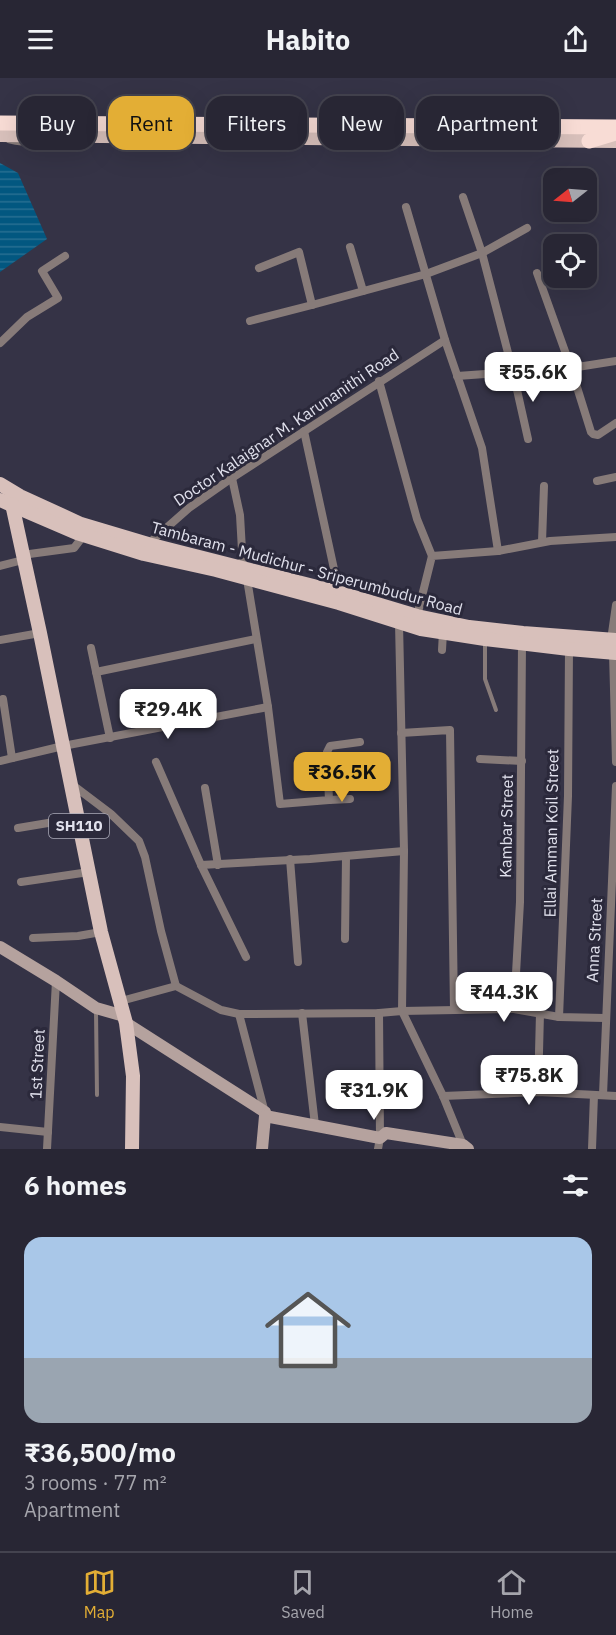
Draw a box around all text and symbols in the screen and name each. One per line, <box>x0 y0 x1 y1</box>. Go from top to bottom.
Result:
text: Habito <box>266 22 350 57</box>
icon: menu <box>24 23 57 56</box>
icon: share <box>559 23 592 56</box>
chip: Buy <box>18 96 96 150</box>
chip: Rent <box>108 96 194 150</box>
chip: Filters <box>206 96 307 150</box>
chip: New <box>319 96 404 150</box>
chip: Apartment <box>416 96 559 150</box>
north arrow <box>543 168 597 222</box>
map controls <box>543 168 597 288</box>
button: locate <box>543 234 597 288</box>
street label: Doctor Kalaignar M. Karunanithi Road <box>170 344 402 510</box>
pin: ₹55.6K <box>484 352 582 403</box>
text: ₹55.6K <box>499 358 567 385</box>
street label: Tambaram - Mudichur - Sriperumbudur Road <box>149 517 465 619</box>
pin: ₹29.4K <box>119 689 217 740</box>
text: ₹29.4K <box>134 695 202 722</box>
street label: Ellai Amman Koil Street <box>540 749 562 917</box>
pin: ₹36.5K <box>293 752 391 803</box>
text: ₹36.5K <box>308 758 376 785</box>
street label: Kambar Street <box>495 774 517 878</box>
road number: SH110 <box>49 814 109 838</box>
street label: Anna Street <box>582 897 606 983</box>
pin: ₹44.3K <box>455 972 553 1023</box>
text: ₹44.3K <box>470 978 538 1005</box>
street label: 1st Street <box>25 1028 49 1100</box>
pin: ₹75.8K <box>480 1055 578 1106</box>
text: ₹75.8K <box>495 1061 563 1088</box>
pin: ₹31.9K <box>325 1070 423 1121</box>
text: ₹31.9K <box>340 1076 408 1103</box>
text: 6 homes <box>24 1168 127 1202</box>
icon: filters <box>559 1169 592 1202</box>
icon: home <box>254 1276 362 1384</box>
text: ₹36,500/mo <box>24 1435 176 1469</box>
text: 3 rooms · 77 m² <box>24 1469 167 1496</box>
text: Apartment <box>24 1496 120 1523</box>
tab: Map <box>83 1566 116 1622</box>
tab: Saved <box>281 1566 325 1622</box>
tab: Home <box>490 1566 533 1622</box>

